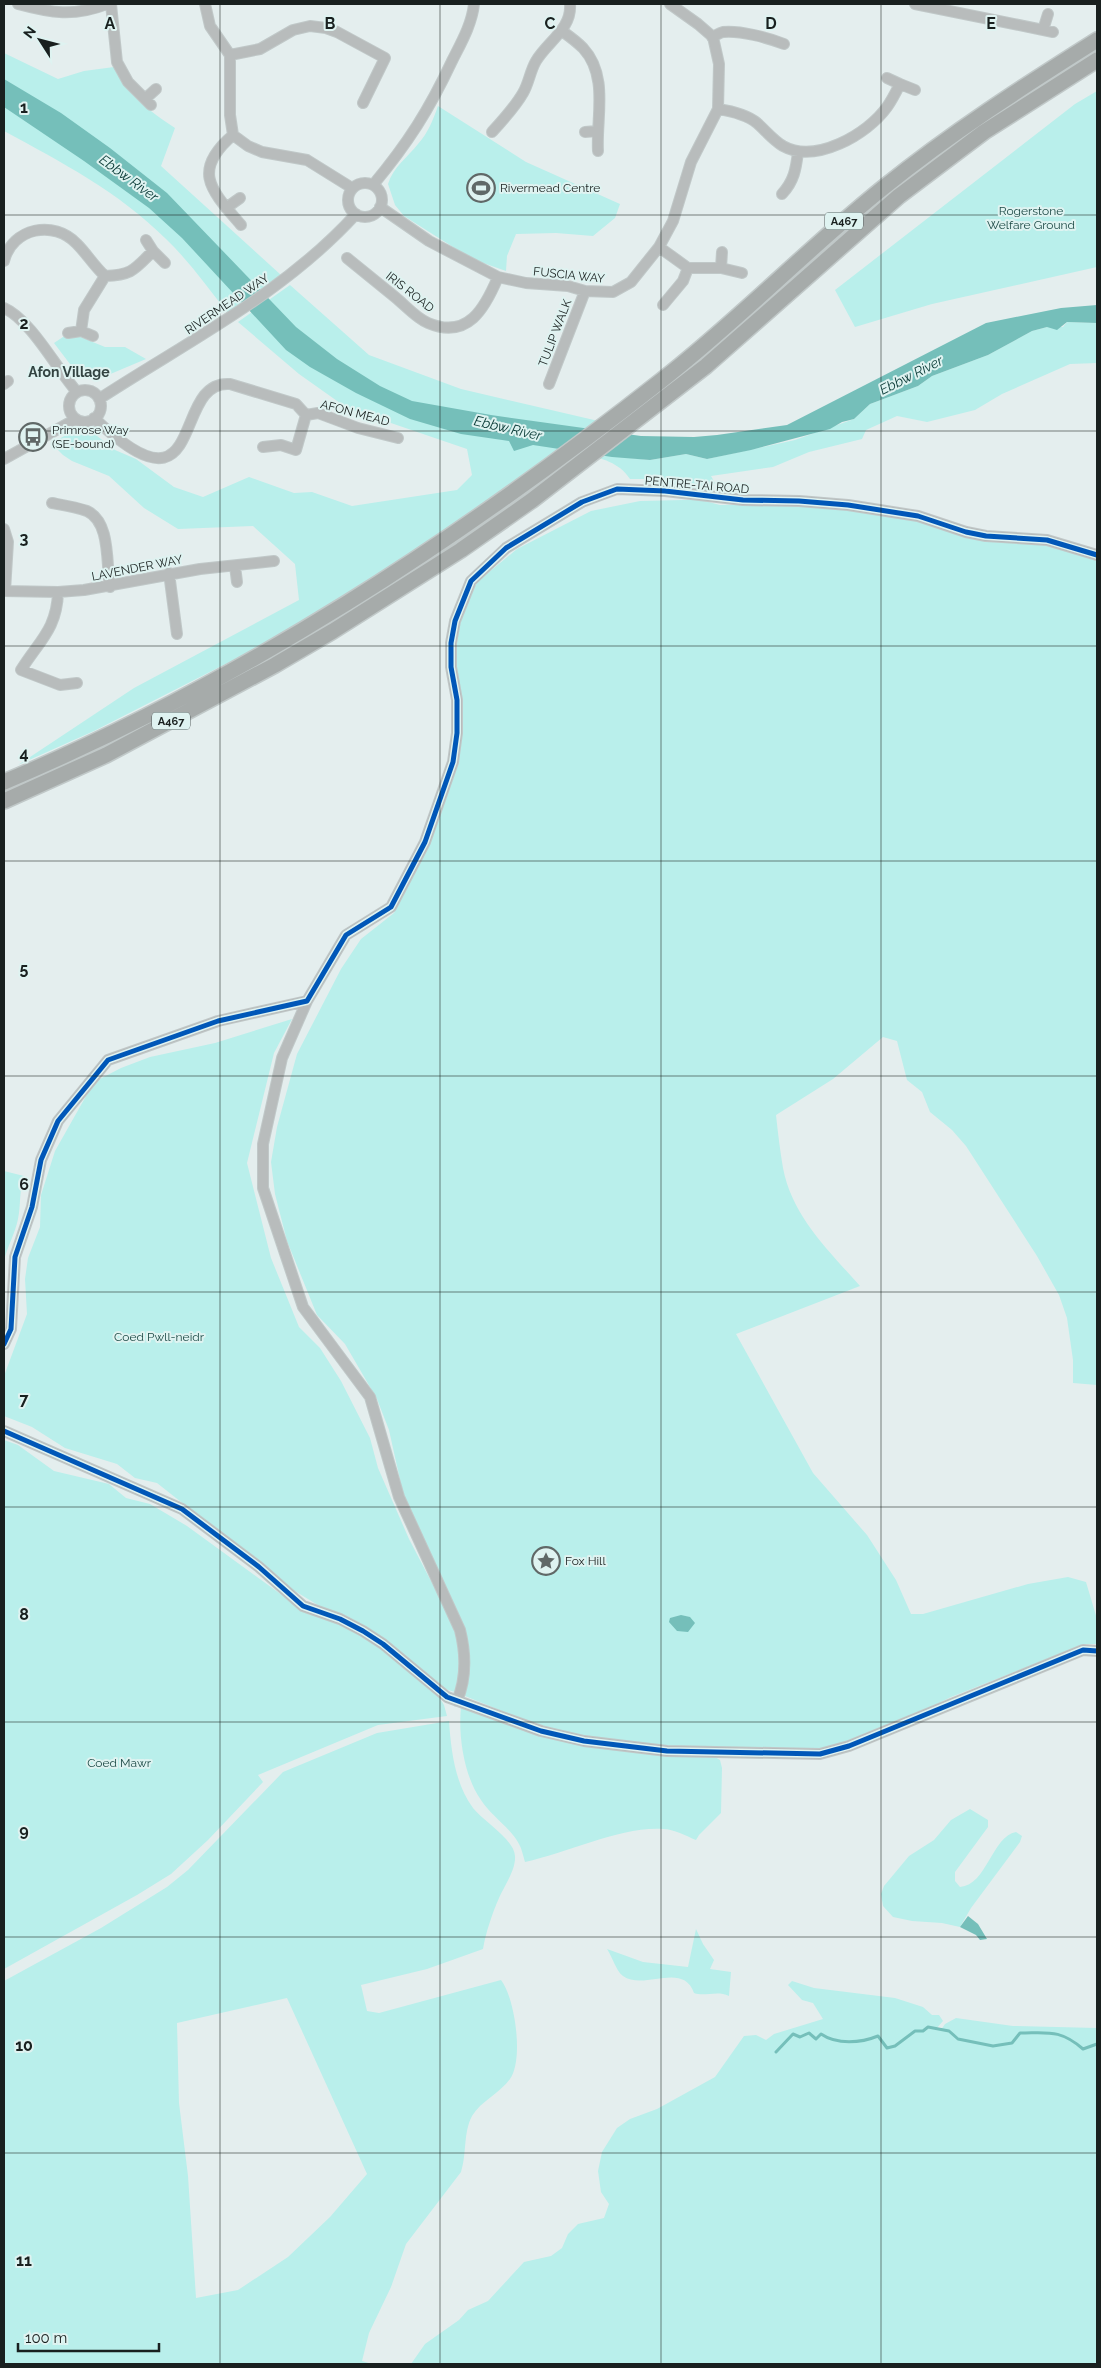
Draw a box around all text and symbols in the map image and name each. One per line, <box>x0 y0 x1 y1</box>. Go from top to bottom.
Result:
text: A <box>105 14 116 33</box>
text: B <box>325 14 336 33</box>
text: C <box>545 14 556 33</box>
text: D <box>765 14 777 33</box>
text: E <box>986 14 996 33</box>
north arrow <box>15 15 65 65</box>
text: N <box>20 23 39 41</box>
text: 1 <box>20 98 28 117</box>
water label: Ebbw River <box>96 151 163 205</box>
sports icon: Rivermead Centre <box>466 173 496 203</box>
place label: Rivermead Centre <box>500 181 600 195</box>
park label: Rogerstone Welfare Ground <box>987 204 1075 232</box>
road number: A467 <box>825 212 863 230</box>
street label: FUSCIA WAY <box>533 264 606 286</box>
street label: IRIS ROAD <box>383 269 437 315</box>
street label: RIVERMEAD WAY <box>182 271 272 337</box>
street label: TULIP WALK <box>536 297 574 369</box>
text: 2 <box>19 314 29 333</box>
water label: Ebbw River <box>877 352 946 398</box>
district label: Afon Village <box>28 364 110 380</box>
street label: AFON MEAD <box>319 397 391 429</box>
water label: Ebbw River <box>473 412 545 444</box>
bus stop icon: Primrose Way (SE-bound) <box>18 422 48 452</box>
place label: Primrose Way (SE-bound) <box>52 423 129 451</box>
street label: PENTRE-TAI ROAD <box>644 473 750 497</box>
text: 3 <box>20 529 29 548</box>
street label: LAVENDER WAY <box>90 552 184 584</box>
road number: A467 <box>152 712 190 729</box>
text: 4 <box>19 744 29 763</box>
text: 5 <box>20 959 29 978</box>
text: 6 <box>19 1175 29 1194</box>
park label: Coed Pwll-neidr <box>114 1330 205 1344</box>
text: 7 <box>20 1390 29 1409</box>
place icon: Fox Hill <box>531 1546 561 1576</box>
place label: Fox Hill <box>565 1554 606 1568</box>
text: 8 <box>19 1605 29 1624</box>
park label: Coed Mawr <box>87 1756 152 1770</box>
text: 9 <box>19 1821 29 1840</box>
text: 10 <box>15 2036 33 2055</box>
text: 11 <box>16 2251 32 2270</box>
scale bar <box>18 2320 159 2352</box>
text: 100 m <box>25 2329 67 2347</box>

